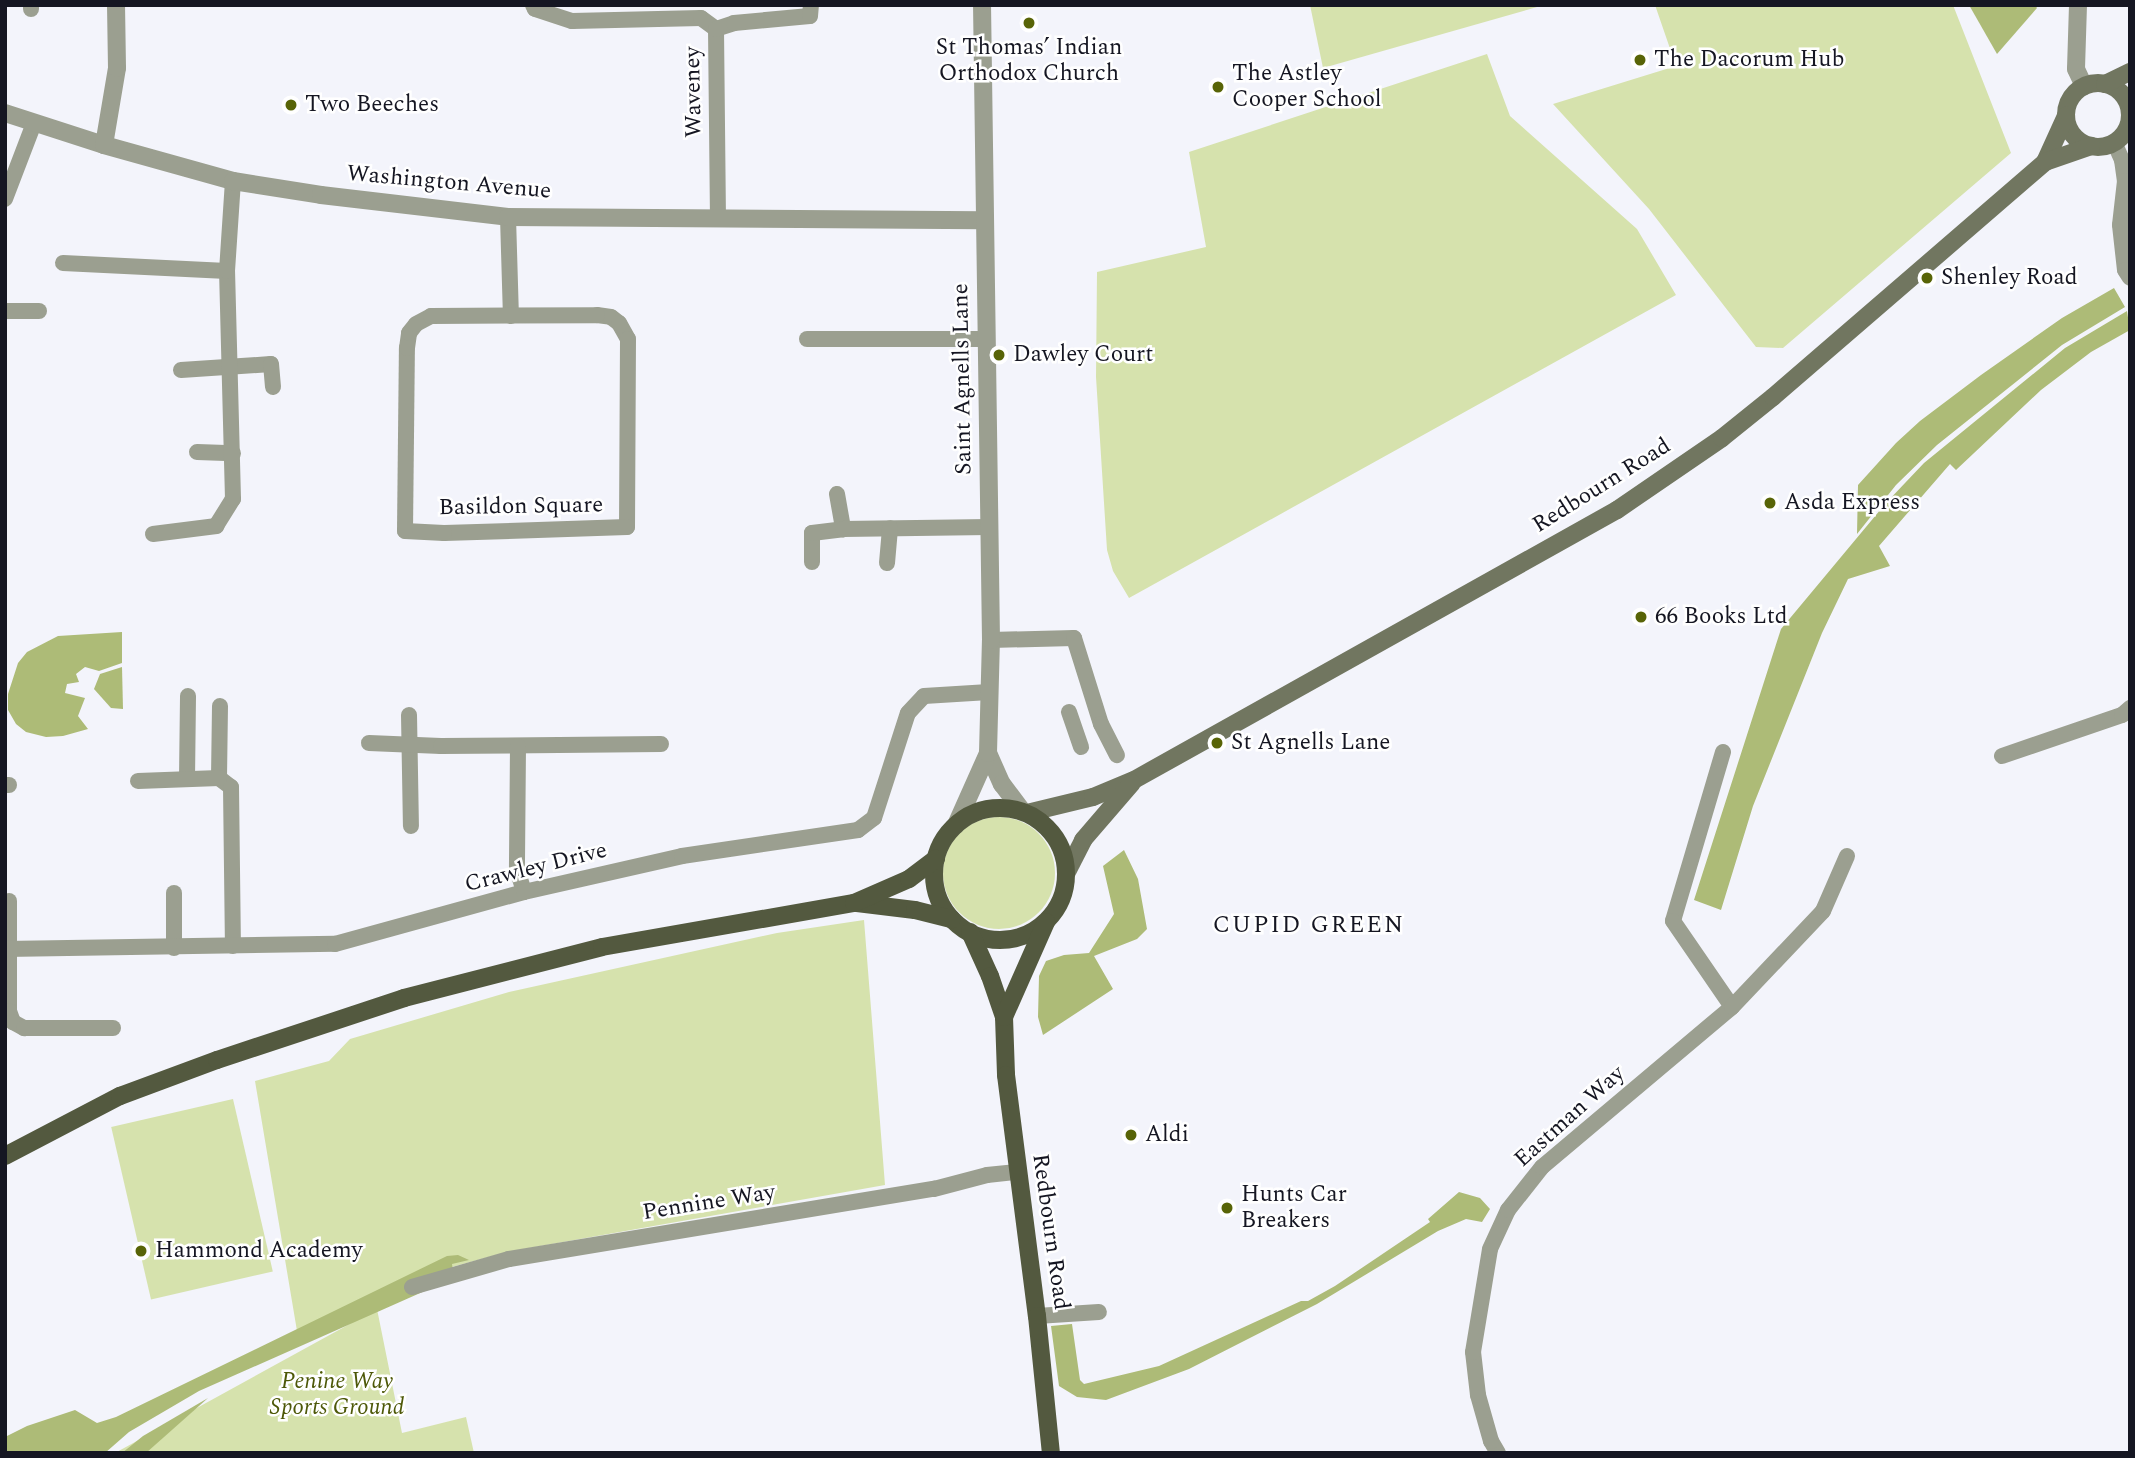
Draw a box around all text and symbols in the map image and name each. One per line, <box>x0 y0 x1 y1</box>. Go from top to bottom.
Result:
marker: St Thomas’ Indian Orthodox Church <box>1021 15 1037 31</box>
place label: St Thomas’ Indian Orthodox Church <box>936 34 1122 88</box>
street label: Waveney <box>679 46 709 138</box>
place label: The Dacorum Hub <box>1654 46 1844 74</box>
marker: The Dacorum Hub <box>1632 52 1648 68</box>
place label: The Astley Cooper School <box>1232 60 1382 114</box>
marker: The Astley Cooper School <box>1210 79 1226 95</box>
place label: Two Beeches <box>305 91 439 119</box>
marker: Two Beeches <box>283 97 299 113</box>
street label: Washington Avenue <box>346 160 552 206</box>
place label: Shenley Road <box>1941 264 2078 292</box>
marker: Shenley Road <box>1919 270 1935 286</box>
street label: Saint Agnells Lane <box>948 283 978 475</box>
place label: Dawley Court <box>1013 341 1153 369</box>
marker: Dawley Court <box>991 347 1007 363</box>
street label: Redbourn Road <box>1528 433 1676 539</box>
place label: Asda Express <box>1784 489 1920 517</box>
street label: Basildon Square <box>438 492 604 522</box>
marker: Asda Express <box>1762 495 1778 511</box>
place label: 66 Books Ltd <box>1655 603 1788 631</box>
marker: 66 Books Ltd <box>1633 609 1649 625</box>
place label: St Agnells Lane <box>1231 729 1390 757</box>
marker: St Agnells Lane <box>1209 735 1225 751</box>
street label: Crawley Drive <box>462 837 610 899</box>
district label: CUPID GREEN <box>1214 912 1404 940</box>
street label: Eastman Way <box>1509 1060 1631 1174</box>
place label: Aldi <box>1145 1121 1189 1149</box>
marker: Aldi <box>1123 1127 1139 1143</box>
street label: Redbourn Road <box>1025 1152 1075 1312</box>
street label: Pennine Way <box>641 1179 777 1227</box>
place label: Hunts Car Breakers <box>1241 1181 1347 1235</box>
marker: Hunts Car Breakers <box>1219 1200 1235 1216</box>
place label: Hammond Academy <box>155 1237 362 1265</box>
marker: Hammond Academy <box>133 1243 149 1259</box>
park label: Penine Way Sports Ground <box>270 1368 404 1422</box>

